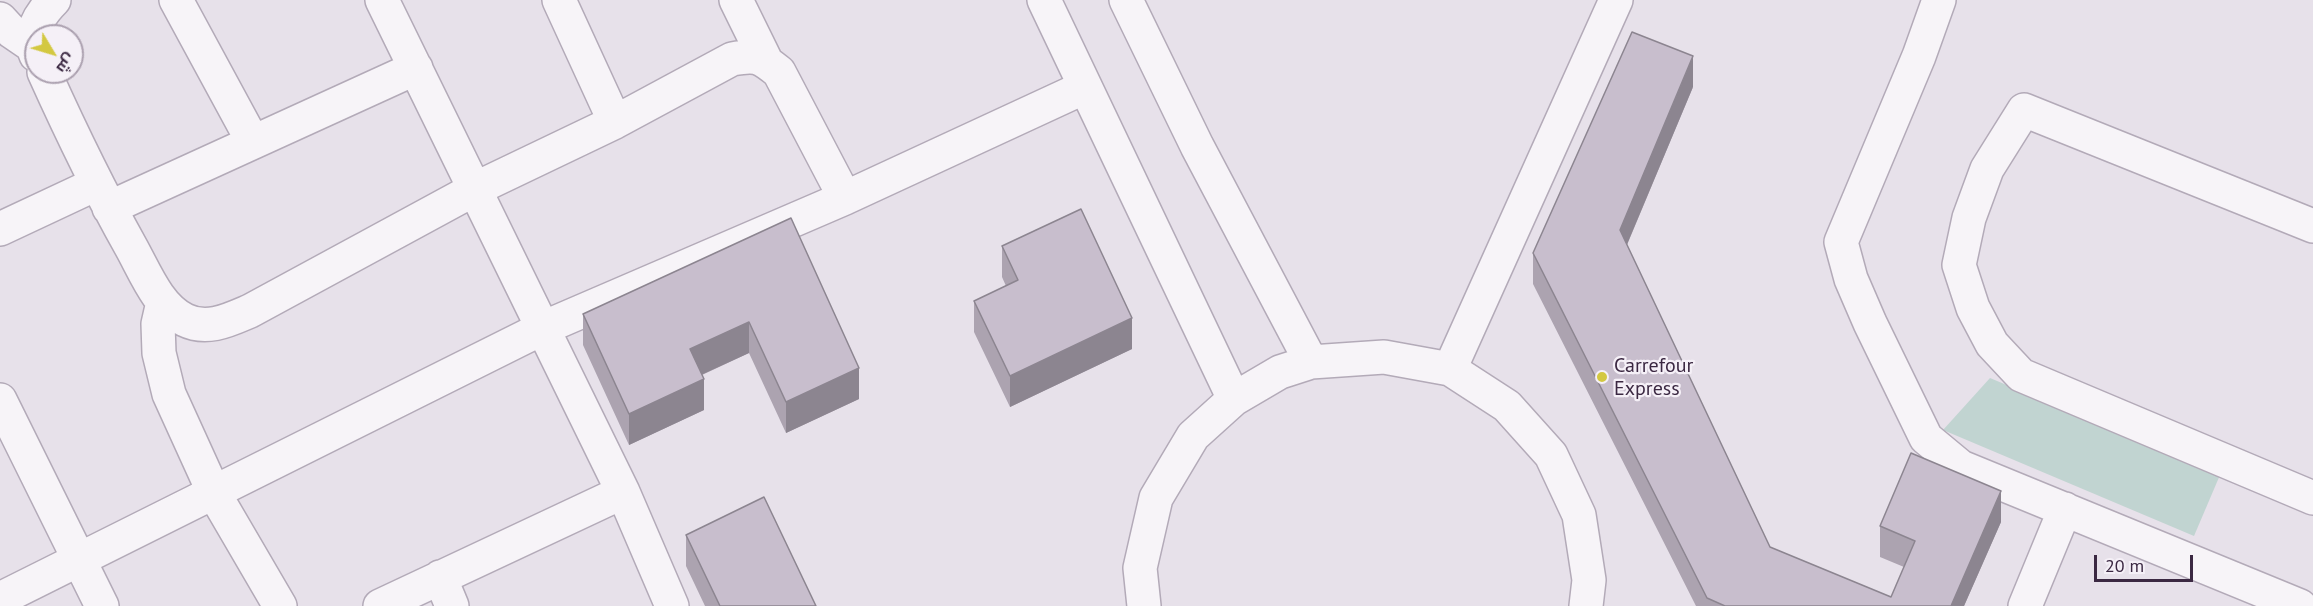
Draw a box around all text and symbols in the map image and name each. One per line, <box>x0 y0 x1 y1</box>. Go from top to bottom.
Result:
north arrow <box>24 24 84 84</box>
text: ش <box>52 50 81 78</box>
place label: Carrefour Express <box>1614 354 1693 401</box>
marker: Carrefour Express <box>1595 370 1609 384</box>
scale bar <box>2097 543 2196 581</box>
text: 20 m <box>2105 554 2144 577</box>

